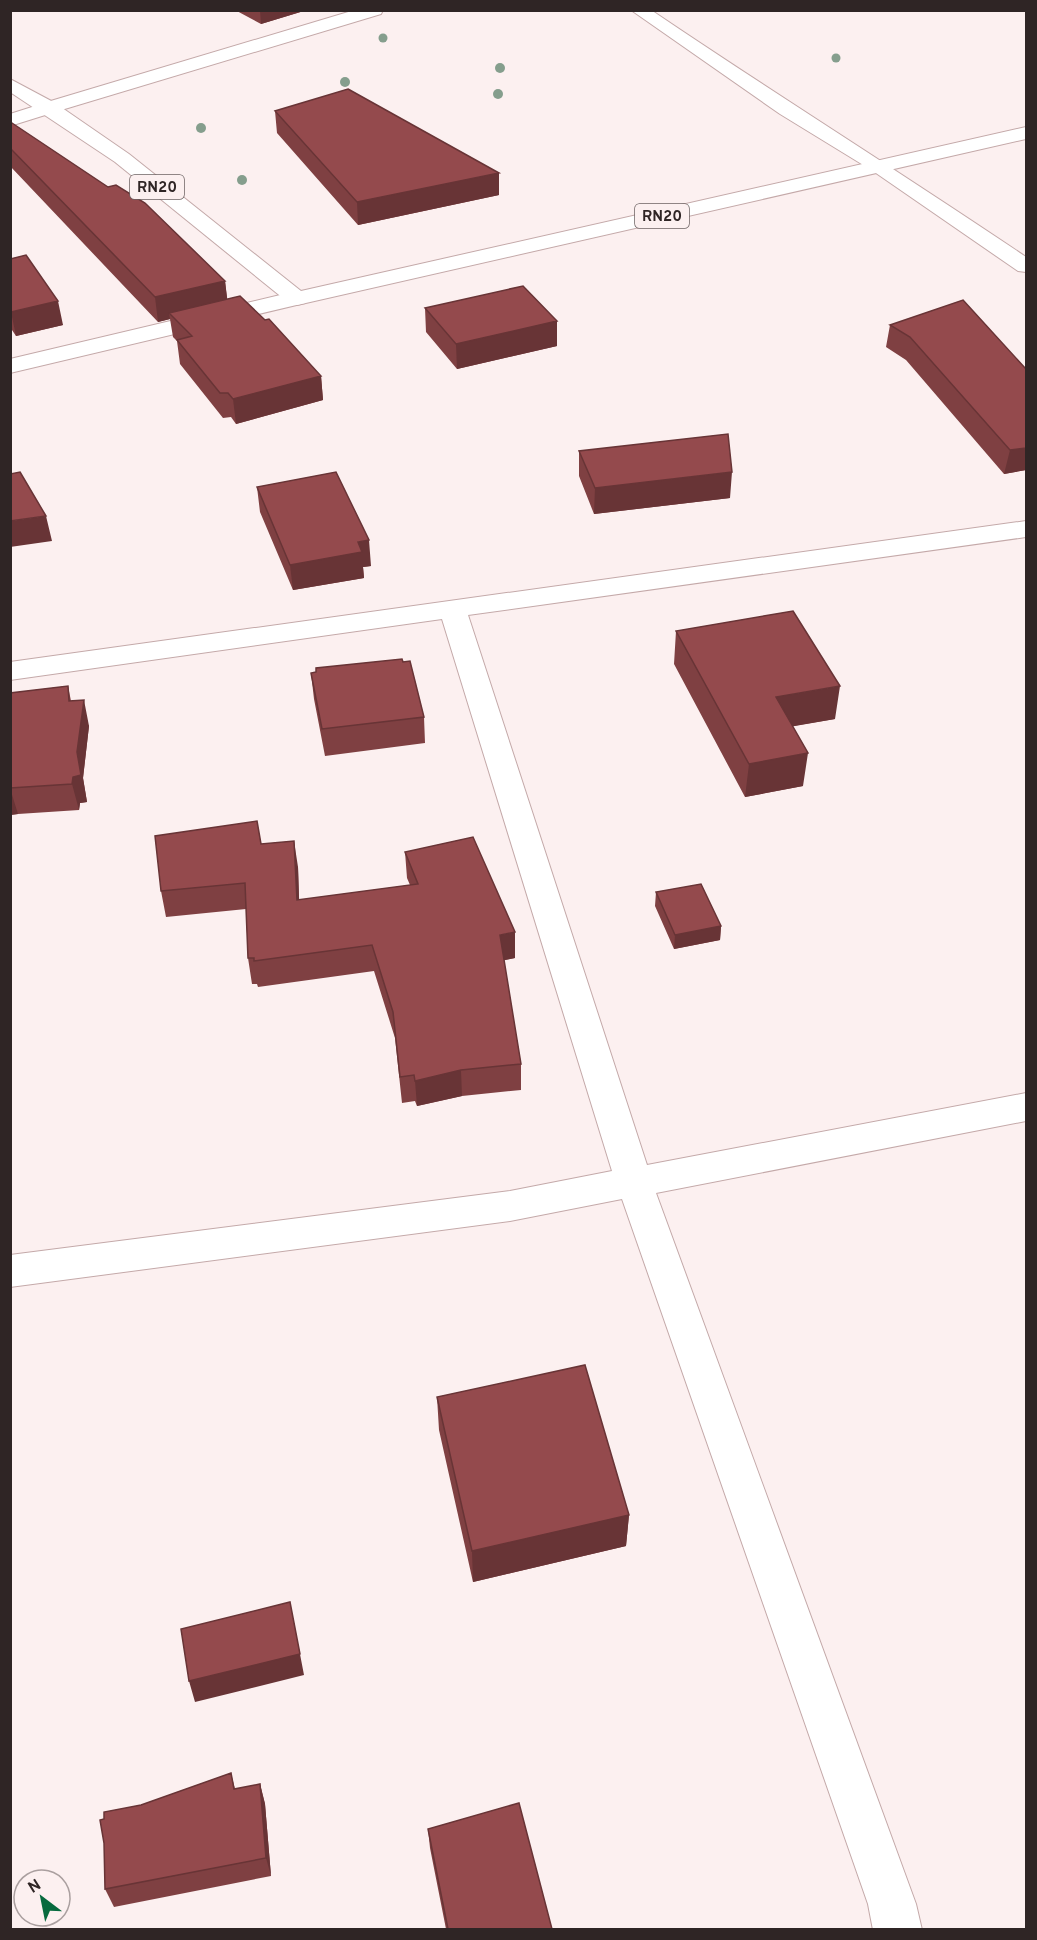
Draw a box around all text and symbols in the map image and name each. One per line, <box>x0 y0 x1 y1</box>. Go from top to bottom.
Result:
road number: RN20 <box>130 175 184 199</box>
road number: RN20 <box>635 204 689 228</box>
north arrow <box>12 1868 72 1928</box>
text: N <box>25 1875 45 1899</box>

